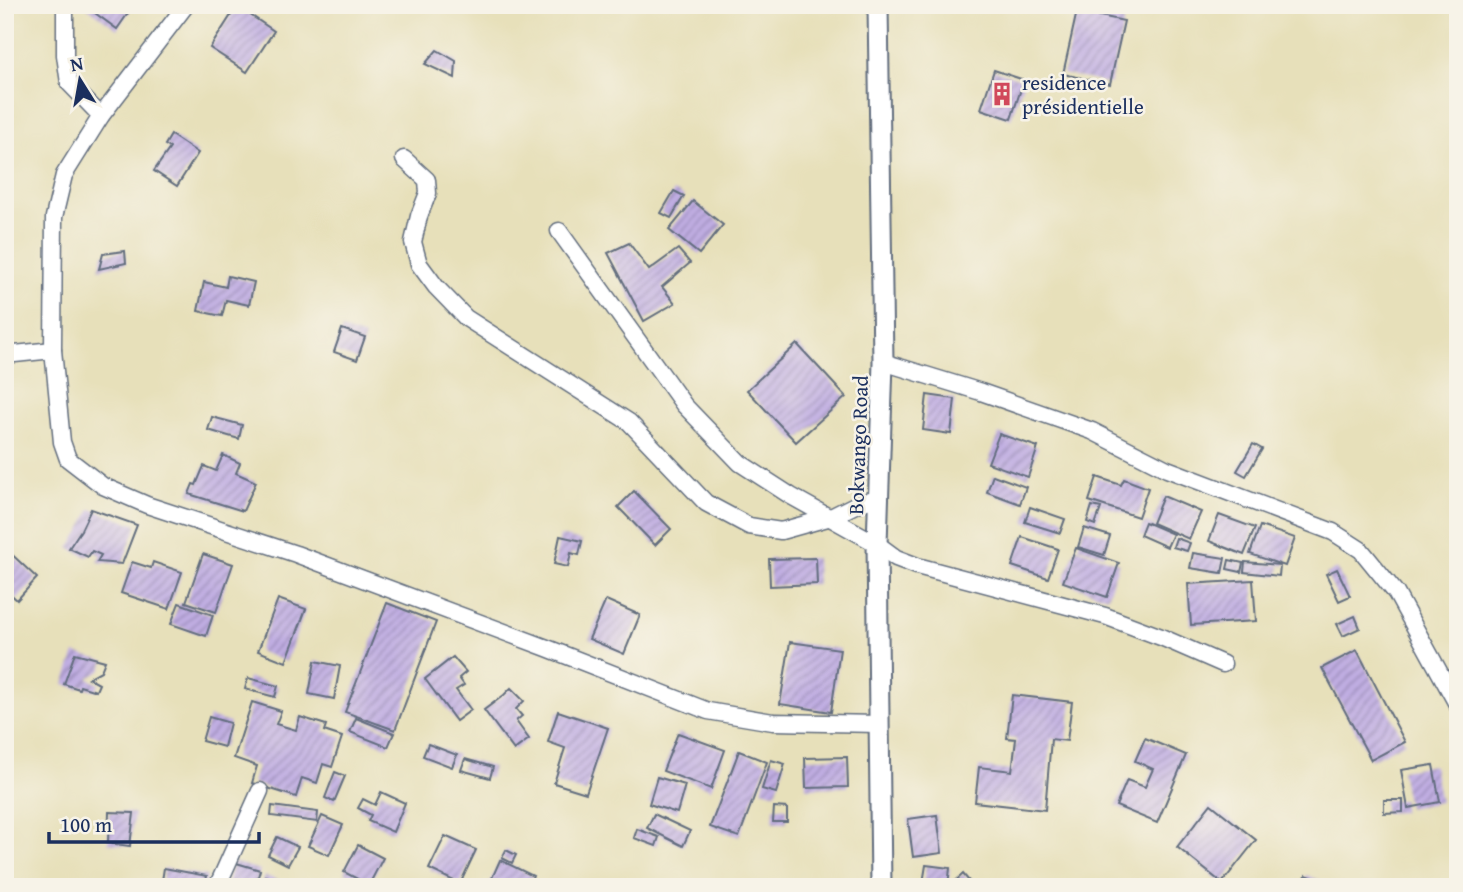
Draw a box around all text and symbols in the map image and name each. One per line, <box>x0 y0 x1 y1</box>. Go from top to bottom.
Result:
north arrow <box>46 46 116 116</box>
text: N <box>68 48 86 78</box>
place label: residence présidentielle <box>1022 67 1144 122</box>
building icon: residence présidentielle <box>988 80 1016 108</box>
street label: Bokwango Road <box>840 374 876 515</box>
scale bar <box>49 801 259 845</box>
text: 100 m <box>60 809 112 840</box>

